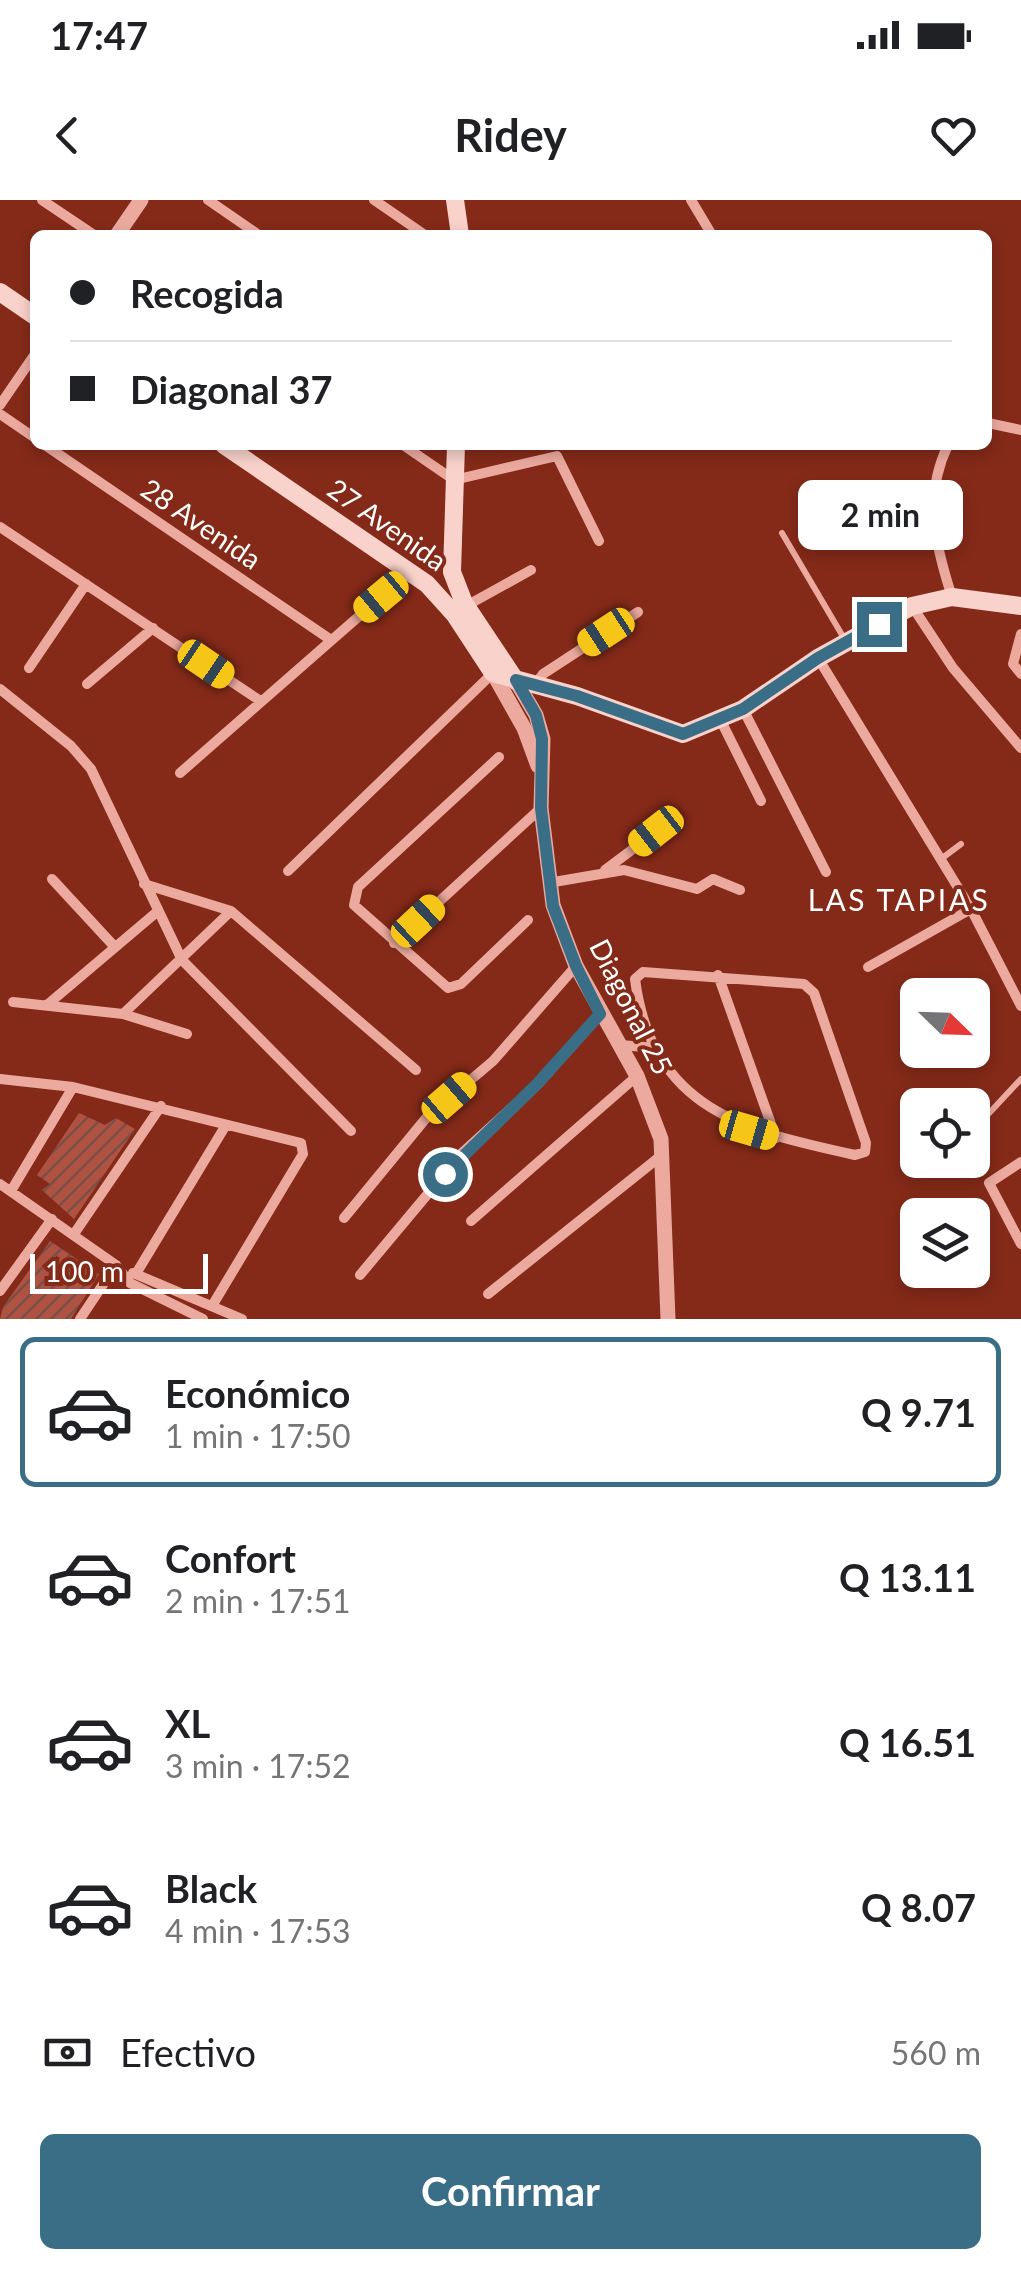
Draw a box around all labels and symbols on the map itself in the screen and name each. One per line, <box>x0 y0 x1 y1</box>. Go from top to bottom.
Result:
street label: 28 Avenida <box>135 471 268 576</box>
street label: 27 Avenida <box>322 471 454 577</box>
callout: 2 min <box>796 479 962 549</box>
car <box>348 566 414 628</box>
route end <box>857 602 902 647</box>
car <box>573 603 639 661</box>
car <box>173 635 239 693</box>
car <box>623 801 689 861</box>
district label: LAS TAPIAS <box>808 881 990 917</box>
car <box>386 890 450 952</box>
street label: Diagonal 25 <box>583 933 681 1080</box>
north arrow <box>900 978 990 1068</box>
car <box>417 1067 481 1129</box>
car <box>716 1107 782 1153</box>
route start <box>423 1152 468 1197</box>
scale bar <box>30 1249 208 1294</box>

